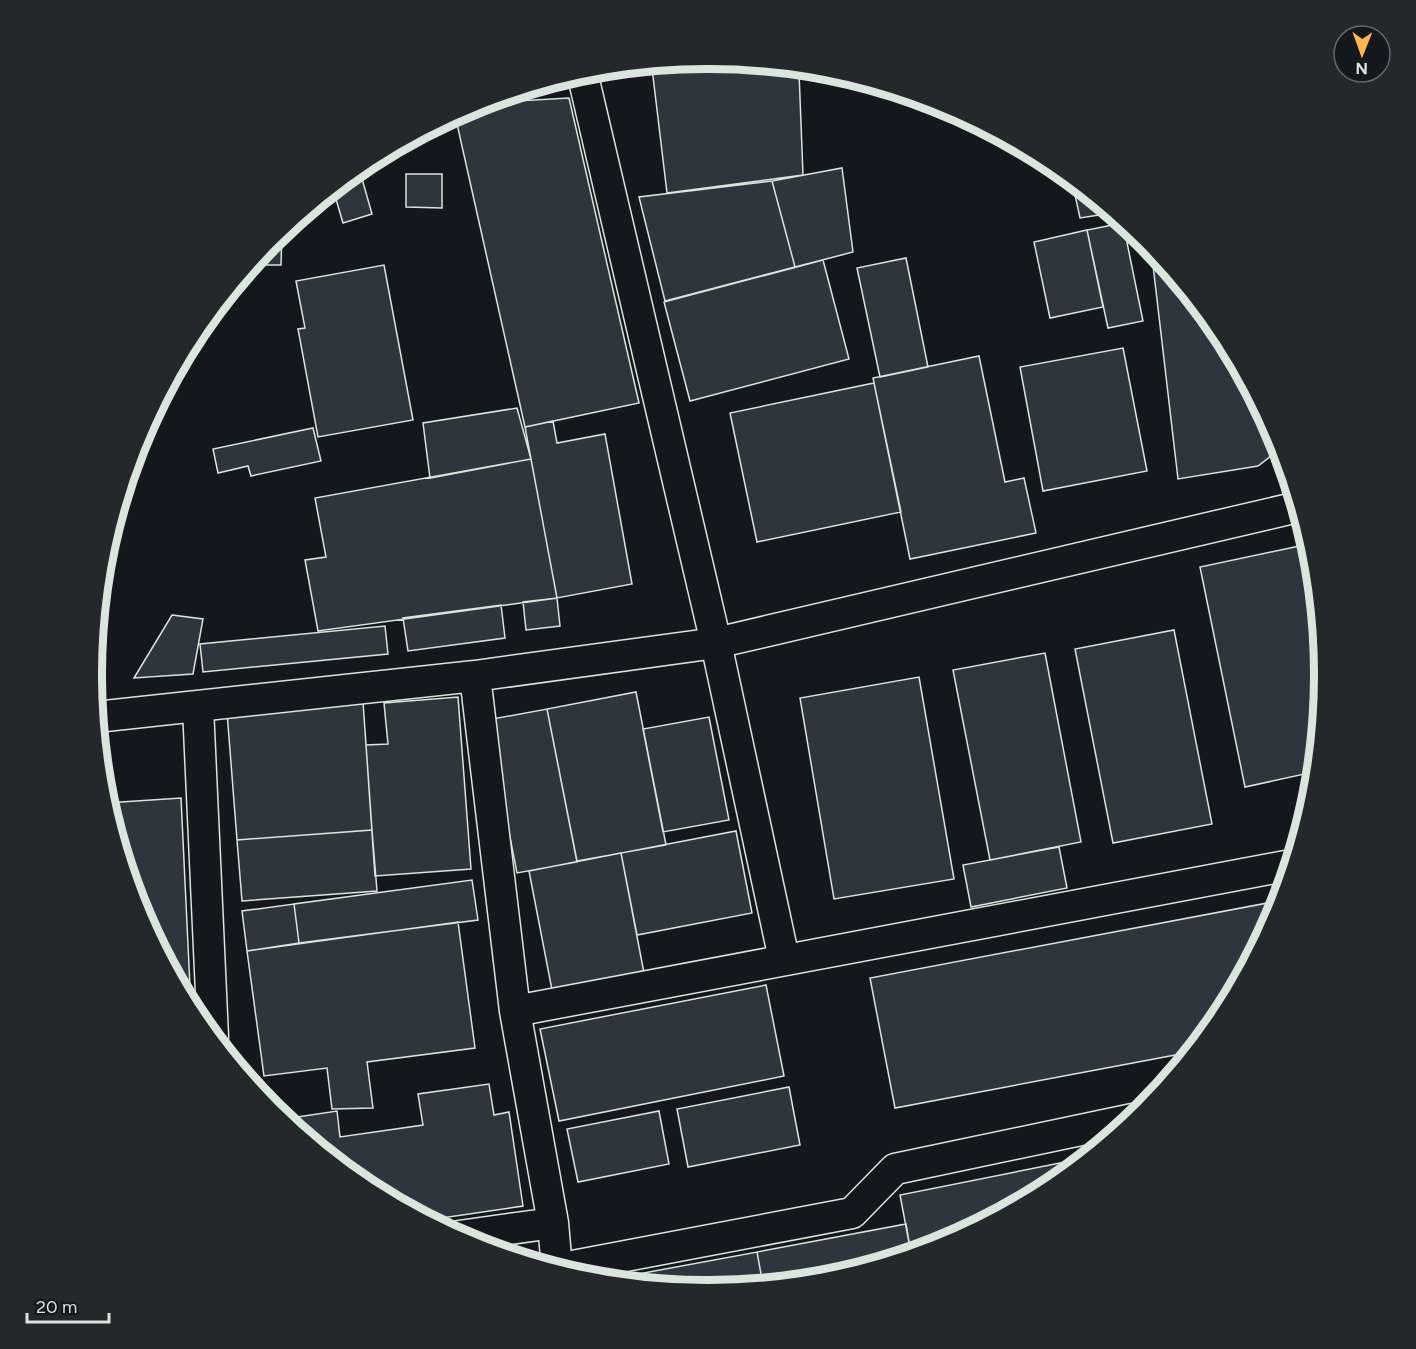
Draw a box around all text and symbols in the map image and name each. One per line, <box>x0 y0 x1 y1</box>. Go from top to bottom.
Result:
north arrow <box>1332 24 1392 84</box>
text: N <box>1355 59 1368 78</box>
scale bar <box>27 1286 110 1324</box>
text: 20 m <box>36 1296 77 1318</box>

